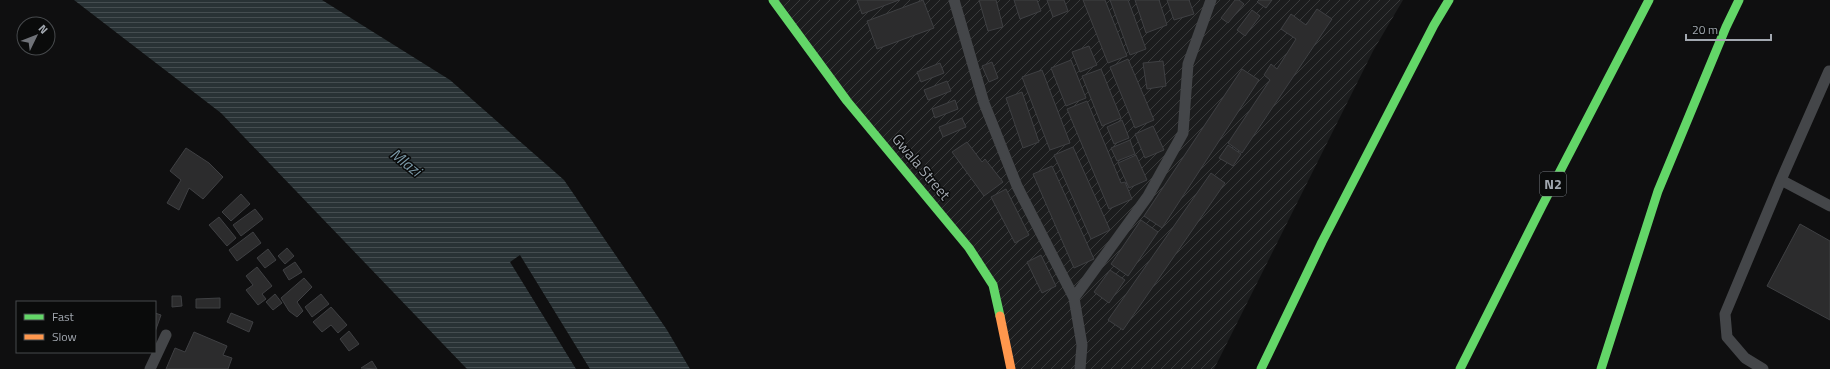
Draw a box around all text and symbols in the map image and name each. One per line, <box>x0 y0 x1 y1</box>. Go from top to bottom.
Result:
north arrow <box>16 16 56 56</box>
scale bar <box>1686 16 1771 42</box>
text: 20 m <box>1692 20 1718 39</box>
text: N <box>35 21 52 37</box>
street label: Gwala Street <box>887 128 957 206</box>
water label: Mlazi <box>385 142 428 183</box>
road number: N2 <box>1540 172 1566 196</box>
legend <box>16 301 156 353</box>
text: Fast <box>52 307 75 326</box>
text: Slow <box>52 327 77 346</box>

